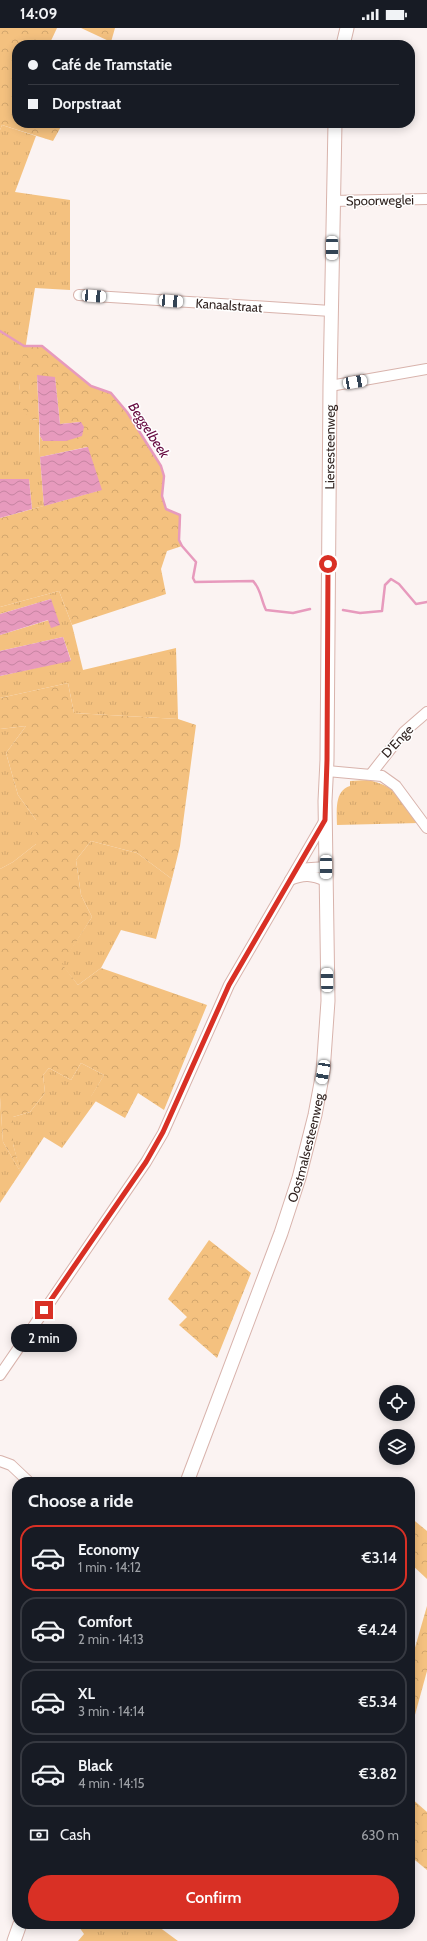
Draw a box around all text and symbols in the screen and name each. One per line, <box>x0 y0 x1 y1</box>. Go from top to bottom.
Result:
text: 14:09 <box>20 5 57 23</box>
text: Café de Tramstatie <box>52 56 172 74</box>
text: Dorpstraat <box>52 95 121 113</box>
street label: Spoorweglei <box>346 191 414 209</box>
car <box>326 236 338 260</box>
car <box>82 289 106 303</box>
car <box>159 294 183 308</box>
street label: Kanaalstraat <box>195 295 264 315</box>
car <box>342 374 368 390</box>
water label: Beggelbeek <box>124 399 174 462</box>
street label: Liersesteenweg <box>321 404 338 489</box>
route start <box>319 555 337 573</box>
street label: D'Enge <box>378 721 416 761</box>
car <box>320 855 332 879</box>
car <box>321 968 333 992</box>
car <box>315 1059 331 1085</box>
street label: Oostmalsesteenweg <box>284 1091 327 1204</box>
route end <box>35 1301 53 1319</box>
callout: 2 min <box>11 1324 77 1352</box>
text: 2 min <box>28 1330 60 1346</box>
map controls <box>379 1385 415 1465</box>
button: locate <box>379 1385 415 1421</box>
button: layers <box>379 1429 415 1465</box>
text: Choose a ride <box>28 1490 133 1512</box>
icon: car <box>30 1540 66 1576</box>
text: Economy <box>78 1541 139 1559</box>
text: €3.14 <box>362 1549 397 1567</box>
text: 1 min · 14:12 <box>78 1559 141 1575</box>
icon: car <box>30 1612 66 1648</box>
text: Comfort <box>78 1613 132 1631</box>
text: €4.24 <box>358 1621 397 1639</box>
text: 2 min · 14:13 <box>78 1631 144 1647</box>
icon: car <box>30 1684 66 1720</box>
text: XL <box>78 1685 95 1703</box>
text: €5.34 <box>359 1693 397 1711</box>
text: 3 min · 14:14 <box>78 1703 145 1719</box>
icon: car <box>30 1756 66 1792</box>
text: Black <box>78 1757 113 1775</box>
text: €3.82 <box>359 1765 397 1783</box>
text: 4 min · 14:15 <box>78 1775 145 1791</box>
icon: cash <box>28 1824 50 1846</box>
text: Cash <box>60 1826 91 1844</box>
text: 630 m <box>361 1827 399 1843</box>
button: Confirm <box>28 1875 399 1921</box>

